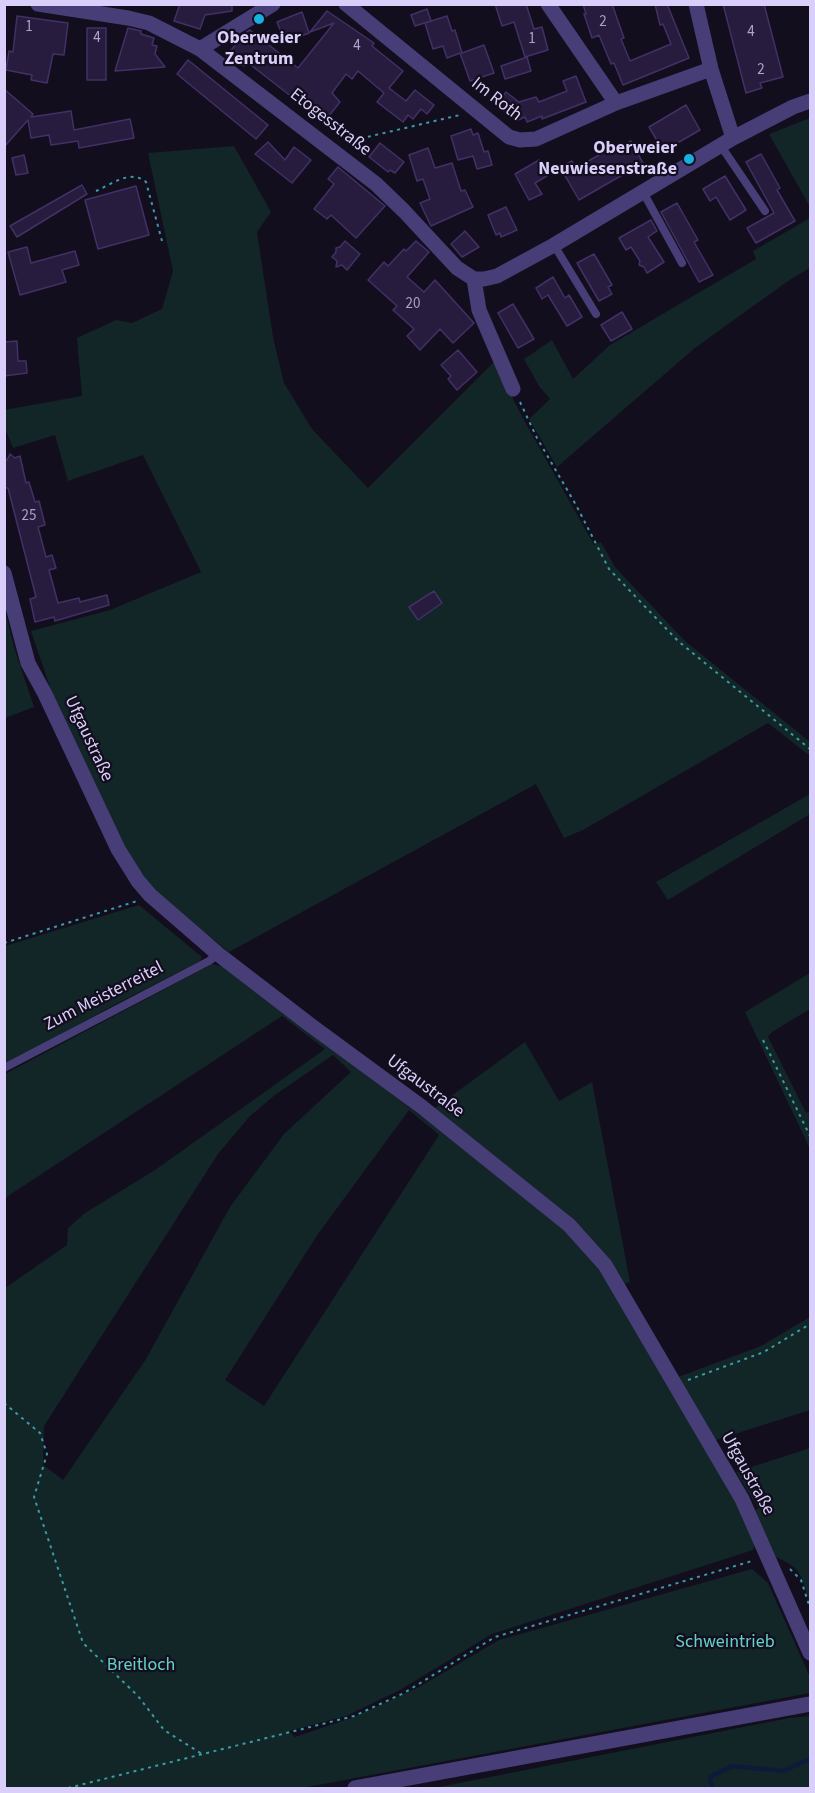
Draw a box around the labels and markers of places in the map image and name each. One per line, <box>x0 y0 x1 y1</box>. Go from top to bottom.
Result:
marker: Oberweier Zentrum <box>252 12 266 26</box>
place label: Oberweier Zentrum <box>217 28 301 70</box>
place label: Oberweier Neuwiesenstraße <box>538 138 677 180</box>
marker: Oberweier Neuwiesenstraße <box>682 152 696 166</box>

